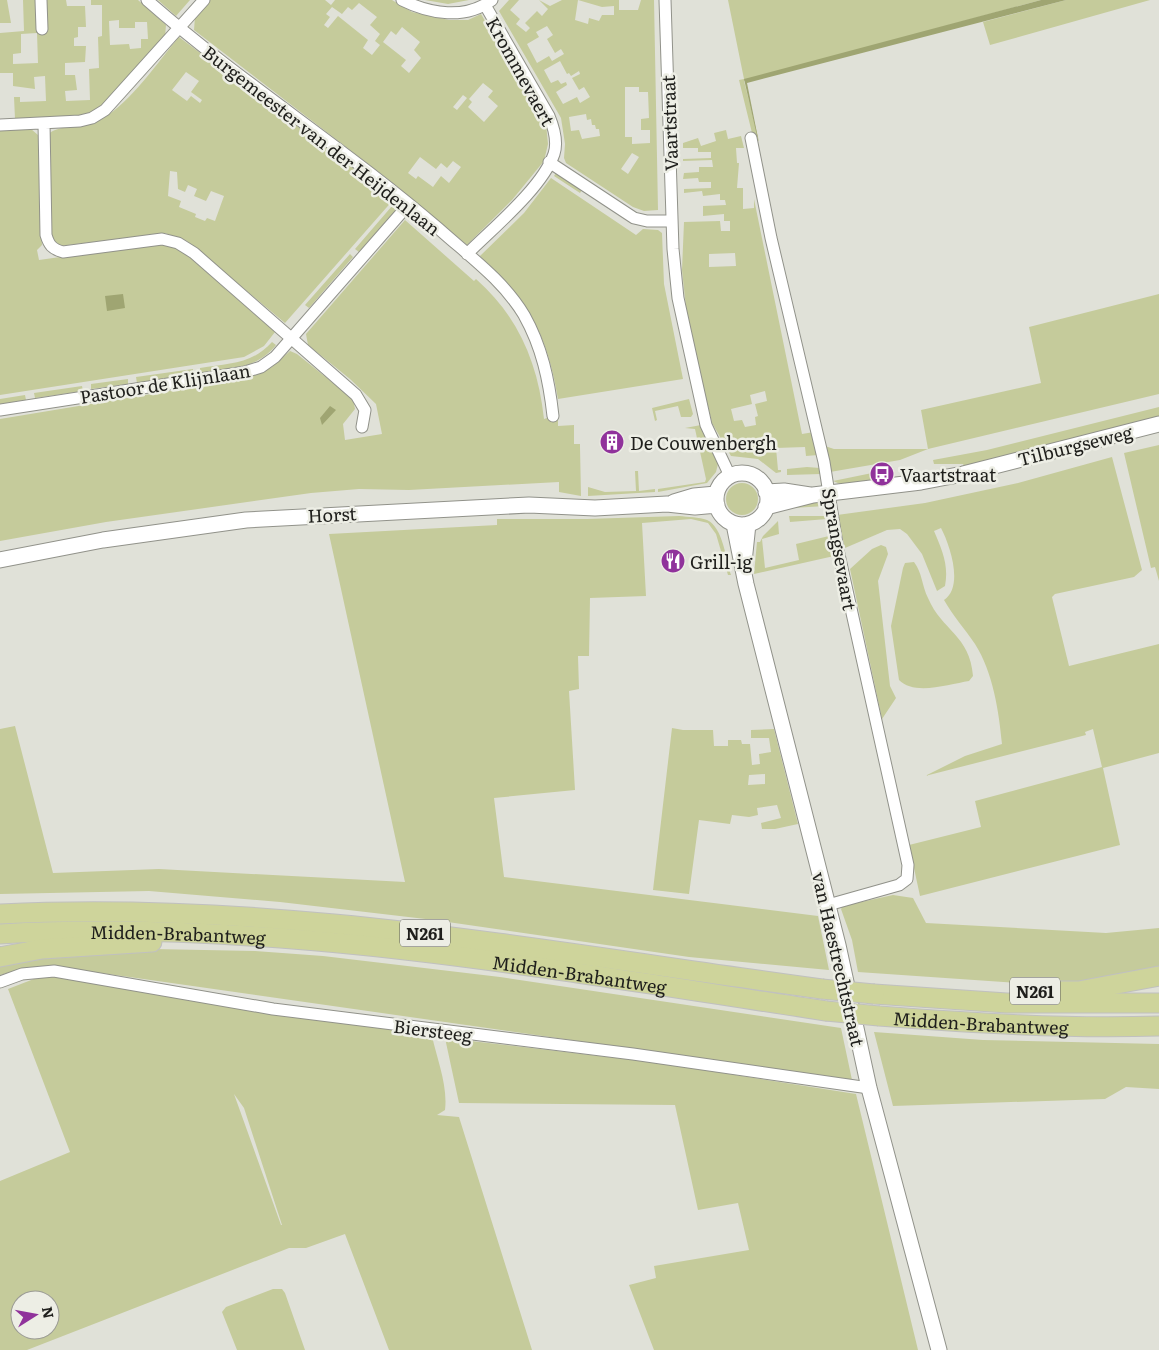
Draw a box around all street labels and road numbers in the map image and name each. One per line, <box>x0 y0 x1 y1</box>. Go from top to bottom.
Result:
street label: Krommevaert <box>480 12 562 131</box>
street label: Burgemeester van der Heijdenlaan <box>197 38 447 242</box>
street label: Vaartstraat <box>654 74 684 172</box>
street label: Pastoor de Klijnlaan <box>78 356 252 410</box>
street label: Tilburgseweg <box>1015 417 1136 472</box>
street label: Sprangsevaart <box>816 486 864 613</box>
street label: Horst <box>307 499 358 529</box>
street label: van Haestrechtstraat <box>806 869 872 1050</box>
street label: Midden-Brabantweg <box>90 918 268 950</box>
road number: N261 <box>400 920 450 946</box>
street label: Midden-Brabantweg <box>491 948 670 1000</box>
road number: N261 <box>1010 978 1060 1004</box>
street label: Midden-Brabantweg <box>892 1004 1070 1040</box>
street label: Biersteeg <box>392 1012 475 1048</box>

